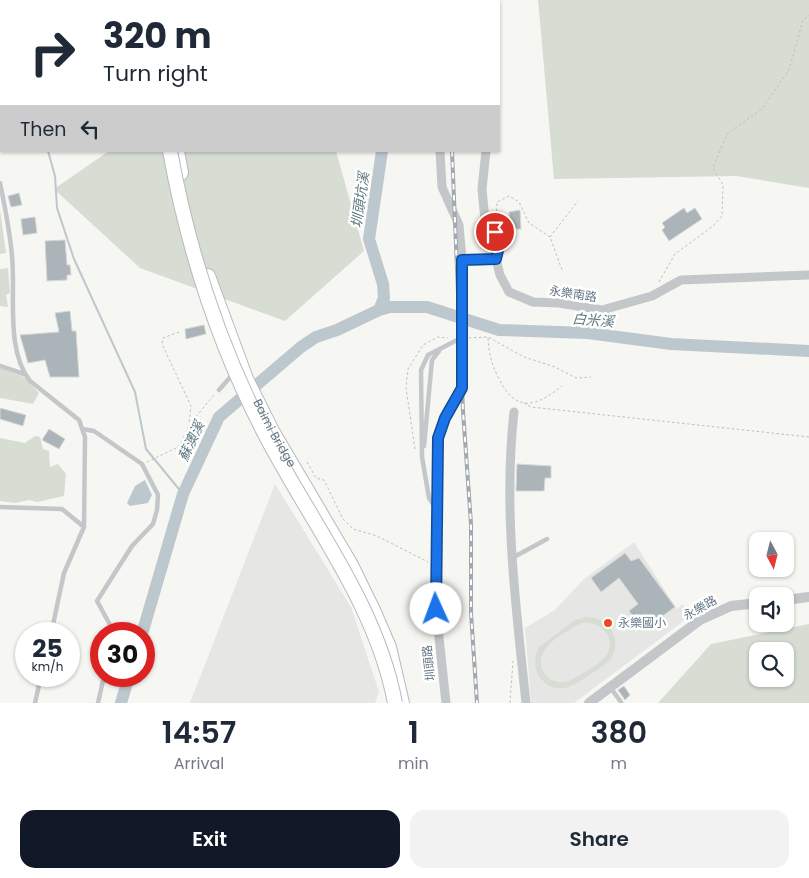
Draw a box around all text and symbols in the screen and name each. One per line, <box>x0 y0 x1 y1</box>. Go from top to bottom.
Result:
text: 320 m <box>103 11 211 60</box>
icon: right <box>20 20 85 85</box>
text: Turn right <box>103 58 208 89</box>
icon: left <box>76 115 104 143</box>
text: Then <box>20 116 66 143</box>
water label: 圳頭坑溪 <box>346 169 374 229</box>
pin <box>474 211 516 253</box>
icon: arrive <box>481 218 509 246</box>
street label: 永樂南路 <box>548 282 598 305</box>
water label: 白米溪 <box>571 308 617 332</box>
street label: Baimi Bridge <box>249 396 300 470</box>
water label: 蘇澳溪 <box>173 416 210 464</box>
north arrow <box>749 532 794 578</box>
map controls <box>749 532 794 687</box>
position arrow <box>409 582 461 634</box>
button: sound <box>749 587 794 632</box>
street label: 永樂路 <box>680 591 720 624</box>
place label: 永樂國小 <box>618 614 666 631</box>
marker: 永樂國小 <box>602 617 614 629</box>
speed limit sign: 30 <box>90 622 155 687</box>
text: 25 <box>32 631 63 666</box>
button: search <box>749 642 794 687</box>
street label: 圳頭路 <box>418 644 439 682</box>
text: km/h <box>32 658 63 675</box>
text: 14:57 <box>162 711 236 754</box>
text: 1 <box>408 711 419 754</box>
text: 380 <box>590 711 647 754</box>
text: Arrival <box>174 752 224 775</box>
text: min <box>398 752 429 775</box>
text: m <box>611 752 627 775</box>
button: Exit <box>20 810 400 868</box>
button: Share <box>410 810 789 868</box>

